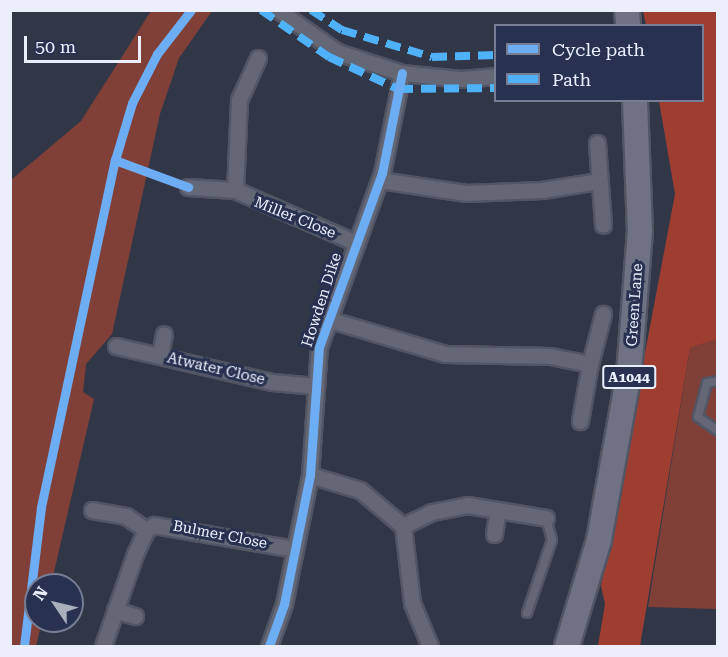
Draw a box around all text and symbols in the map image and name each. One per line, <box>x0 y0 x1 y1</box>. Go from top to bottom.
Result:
scale bar <box>27 24 144 62</box>
legend <box>494 24 704 102</box>
text: 50 m <box>35 36 76 57</box>
text: Cycle path <box>552 39 645 60</box>
text: Path <box>552 69 591 90</box>
street label: Miller Close <box>252 193 338 243</box>
street label: Howden Dike <box>298 250 346 350</box>
street label: Green Lane <box>623 263 647 347</box>
street label: Atwater Close <box>165 349 267 389</box>
road number: A1044 <box>602 366 656 388</box>
street label: Bulmer Close <box>171 517 269 553</box>
north arrow <box>24 573 84 633</box>
text: N <box>29 583 52 604</box>

